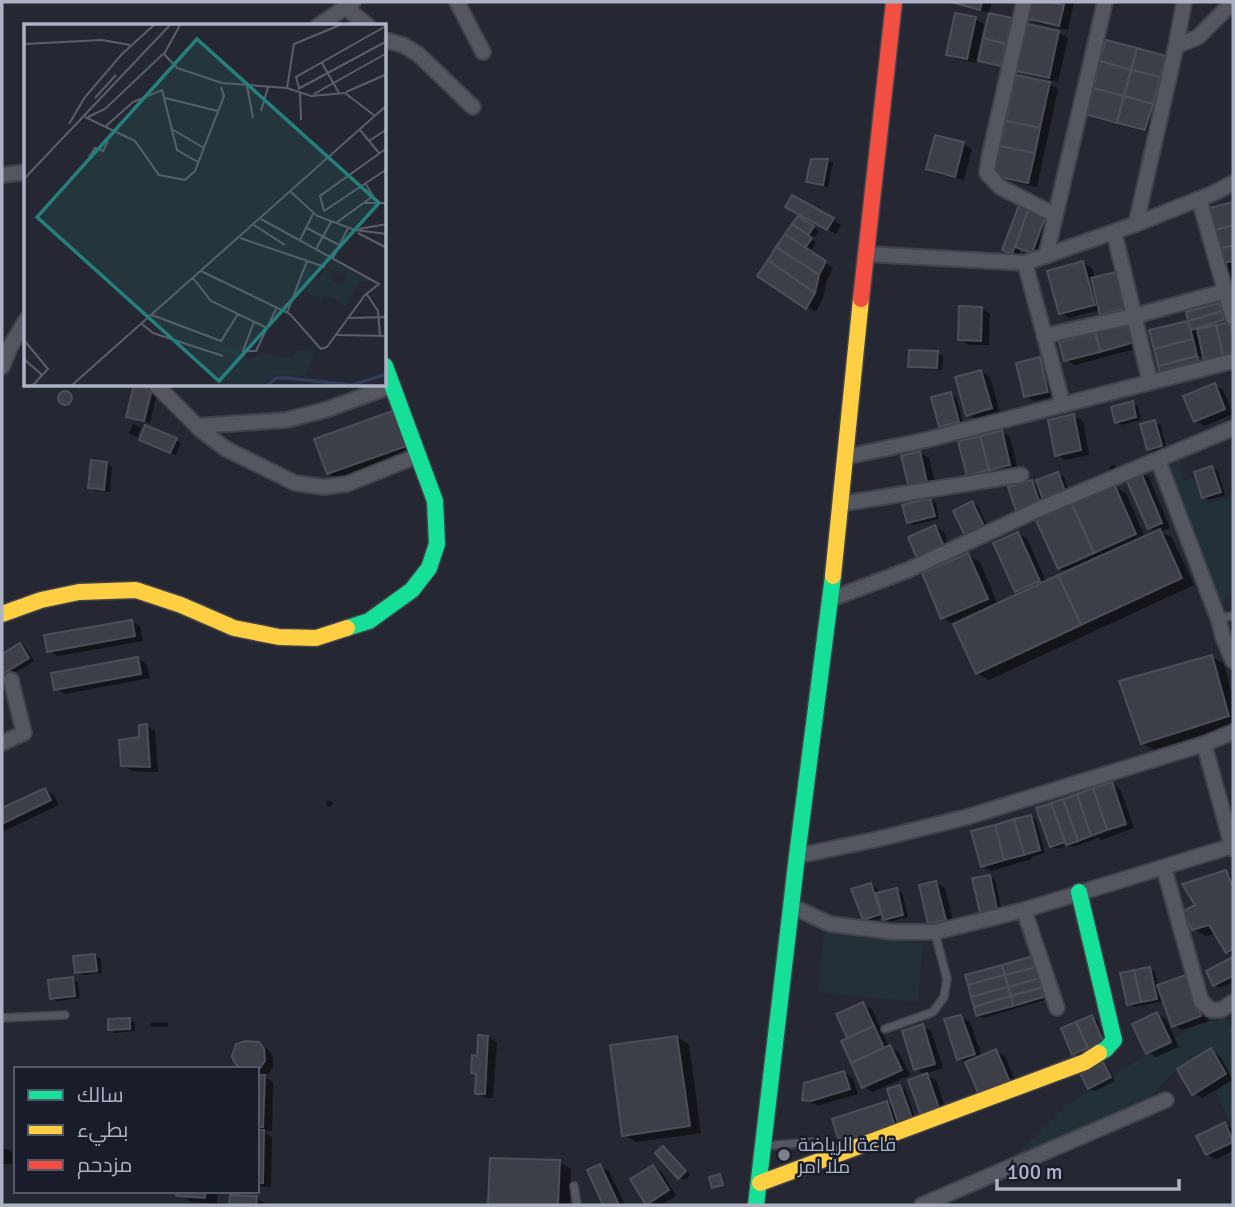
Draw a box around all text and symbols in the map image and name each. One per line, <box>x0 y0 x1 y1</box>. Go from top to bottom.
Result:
inset map <box>24 24 387 387</box>
legend <box>14 1067 259 1193</box>
text: سالك <box>77 1082 124 1108</box>
text: بطيء <box>77 1117 128 1146</box>
place label: قاعة الرياضة ملا امر <box>797 1133 896 1179</box>
marker: قاعة الرياضة ملا امر <box>776 1147 792 1163</box>
scale bar <box>997 1148 1179 1192</box>
text: مزدحم <box>77 1152 132 1179</box>
text: 100 m <box>1007 1159 1062 1185</box>

